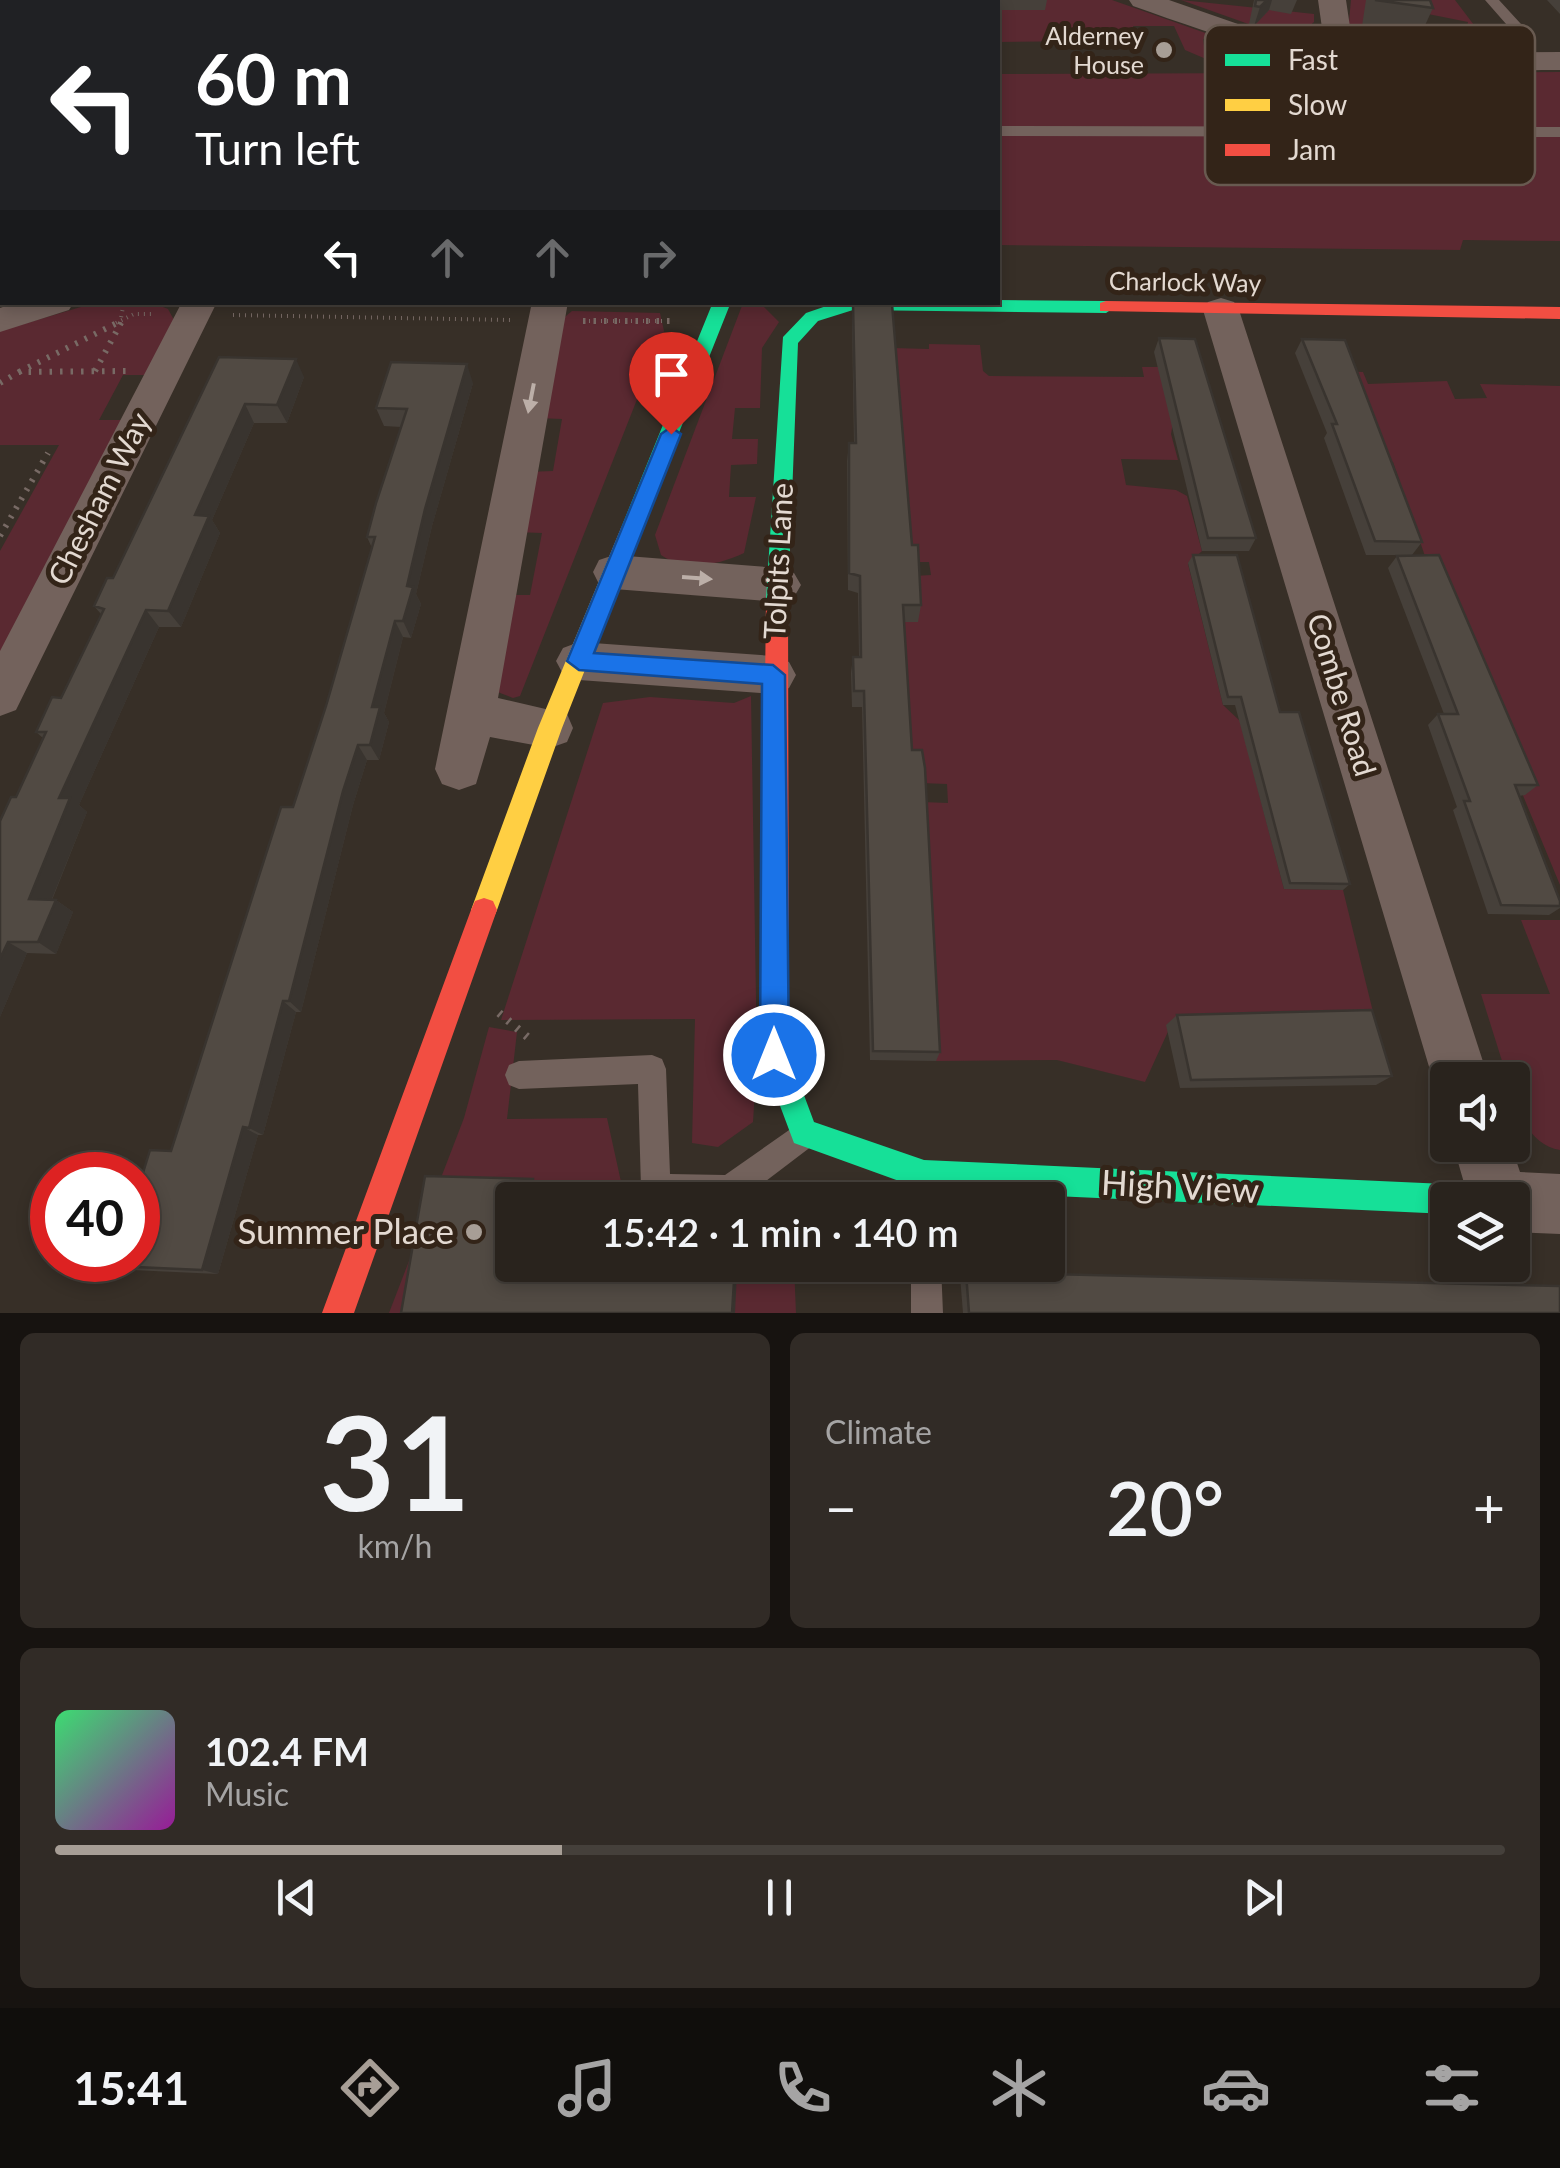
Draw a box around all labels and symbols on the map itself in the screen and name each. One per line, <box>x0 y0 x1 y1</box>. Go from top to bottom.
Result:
place label: Alderney House <box>1045 20 1144 79</box>
legend <box>1205 25 1535 185</box>
marker: Alderney House <box>1153 39 1175 61</box>
text: Fast <box>1288 42 1338 76</box>
text: Slow <box>1288 87 1347 121</box>
text: Jam <box>1288 132 1336 166</box>
street label: Charlock Way <box>1109 265 1262 297</box>
pin <box>629 332 714 435</box>
one-way arrow <box>523 383 539 414</box>
street label: Chesham Way <box>39 405 157 590</box>
street label: Tolpits Lane <box>755 482 799 640</box>
one-way arrow <box>681 571 713 587</box>
street label: Combe Road <box>1301 609 1385 780</box>
position arrow <box>722 1003 826 1107</box>
speed limit sign: 40 <box>30 1152 160 1282</box>
street label: High View <box>1100 1160 1260 1210</box>
place label: Summer Place <box>237 1209 454 1251</box>
marker: Summer Place <box>463 1221 485 1243</box>

